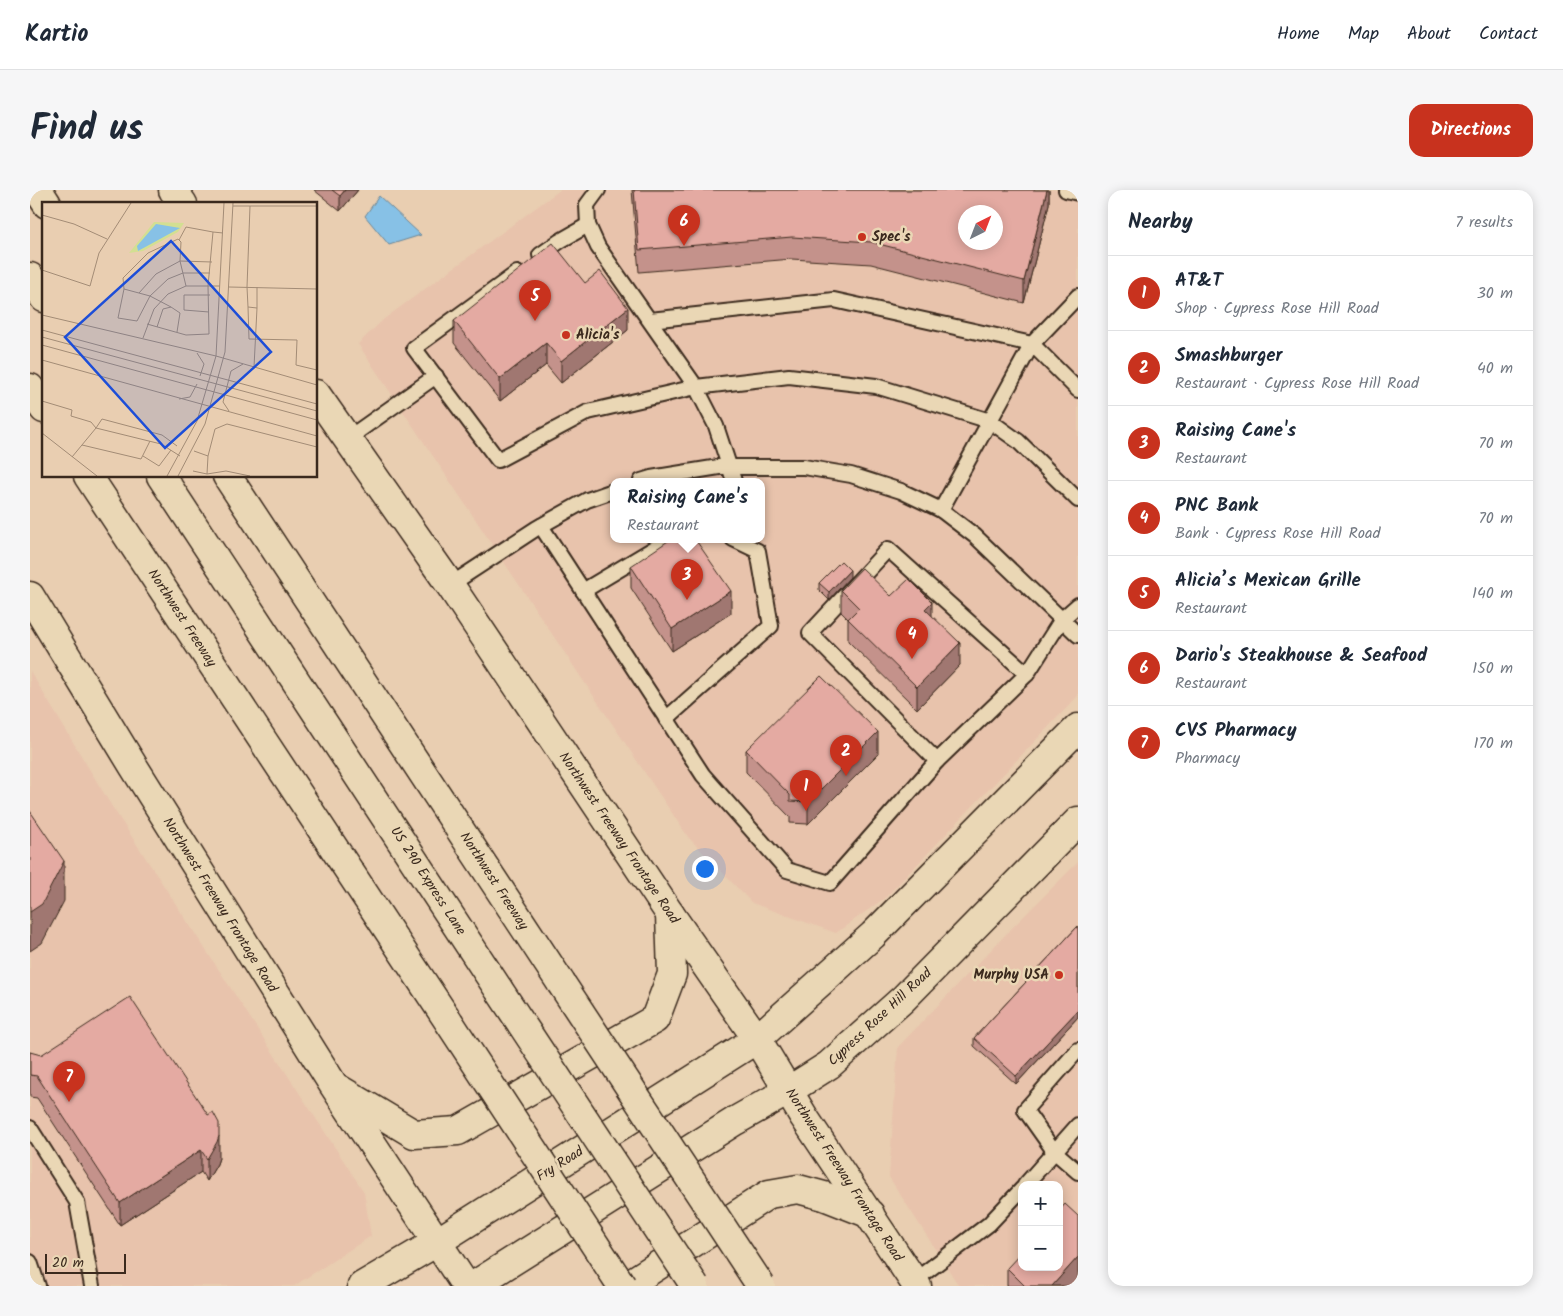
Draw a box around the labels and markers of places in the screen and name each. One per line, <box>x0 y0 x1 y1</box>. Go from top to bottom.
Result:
pin: 6 <box>668 205 700 246</box>
place label: Spec's <box>872 226 911 248</box>
marker: Spec's <box>856 231 868 243</box>
pin: 5 <box>519 280 551 321</box>
place label: Alicia's <box>576 324 620 346</box>
marker: Alicia's <box>560 329 572 341</box>
pin: 3 <box>671 559 703 600</box>
pin: 4 <box>896 618 928 659</box>
pin: 2 <box>830 735 862 776</box>
pin: 1 <box>790 770 822 811</box>
place label: Murphy USA <box>974 964 1049 986</box>
marker: Murphy USA <box>1053 969 1065 981</box>
pin: 7 <box>53 1061 85 1102</box>

